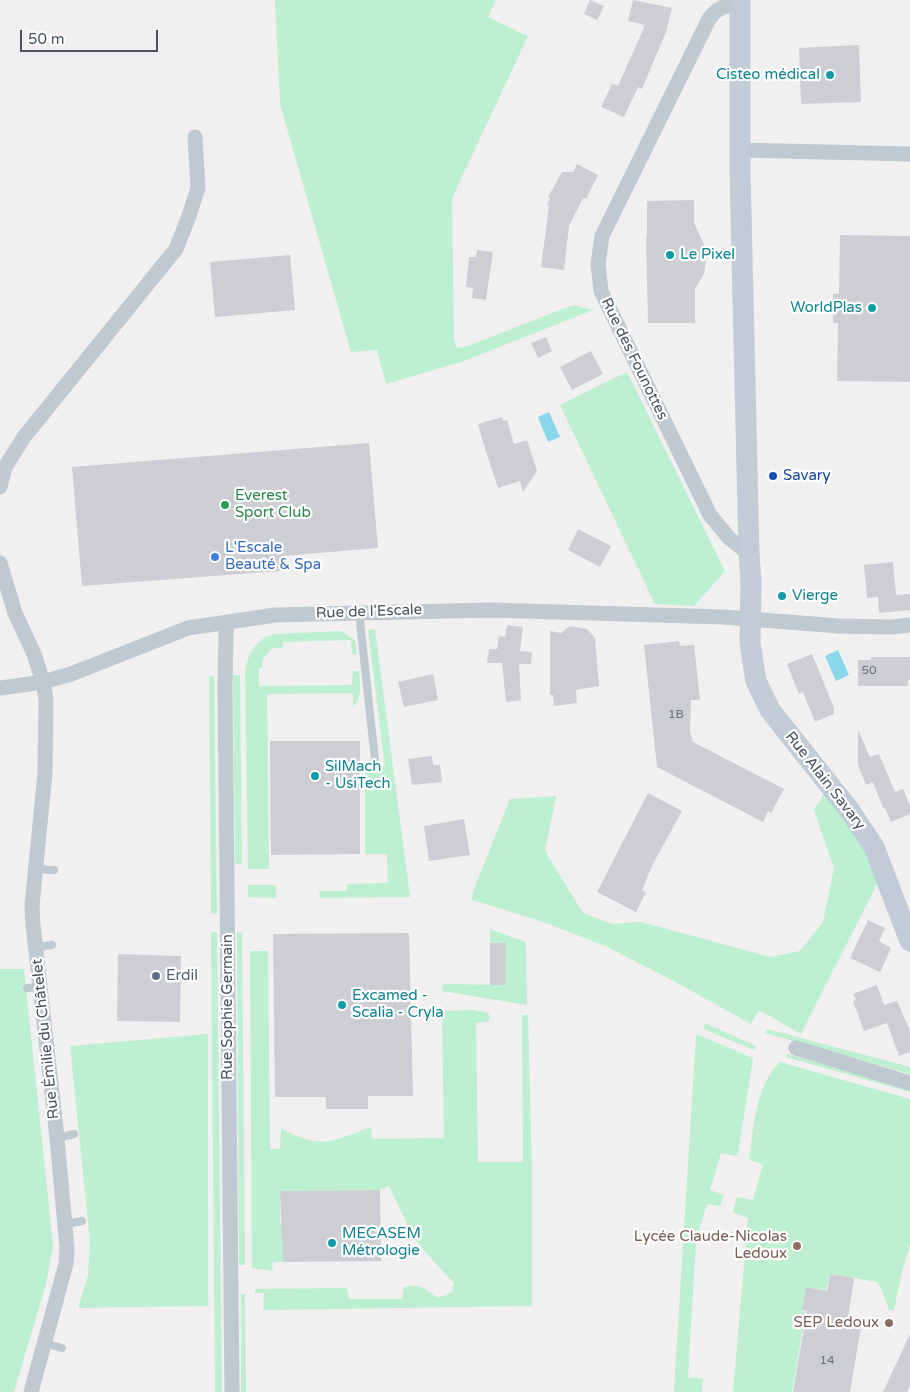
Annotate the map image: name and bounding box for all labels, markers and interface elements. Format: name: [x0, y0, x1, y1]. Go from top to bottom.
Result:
scale bar: [22, 20, 160, 52]
text: 50 m: [28, 30, 65, 48]
place label: Cisteo médical: [716, 66, 820, 84]
marker: Cisteo médical: [824, 69, 836, 81]
place label: Le Pixel: [680, 246, 735, 264]
marker: Le Pixel: [664, 249, 676, 261]
street label: Rue des Founottes: [597, 295, 671, 423]
place label: WorldPlas: [790, 299, 862, 317]
marker: WorldPlas: [866, 302, 878, 314]
place label: Savary: [783, 467, 831, 485]
marker: Savary: [767, 470, 779, 482]
place label: Everest Sport Club: [235, 487, 311, 522]
marker: Everest Sport Club: [219, 499, 231, 511]
place label: L'Escale Beauté & Spa: [225, 539, 321, 574]
marker: L'Escale Beauté & Spa: [209, 551, 221, 563]
place label: Vierge: [792, 587, 838, 605]
marker: Vierge: [776, 590, 788, 602]
street label: Rue de l'Escale: [315, 601, 423, 623]
house number: 50: [861, 664, 877, 678]
house number: 1B: [668, 708, 684, 722]
street label: Rue Alain Savary: [781, 728, 869, 834]
place label: SilMach - UsiTech: [325, 758, 391, 793]
marker: SilMach - UsiTech: [309, 770, 321, 782]
street label: Rue Sophie Germain: [219, 934, 237, 1080]
street label: Rue Émilie du Châtelet: [29, 958, 63, 1120]
place label: Erdil: [166, 967, 198, 985]
marker: Erdil: [150, 970, 162, 982]
place label: Excamed - Scalia - Cryla: [352, 987, 444, 1022]
marker: Excamed - Scalia - Cryla: [336, 999, 348, 1011]
place label: MECASEM Métrologie: [342, 1225, 421, 1260]
place label: Lycée Claude-Nicolas Ledoux: [634, 1228, 787, 1263]
marker: MECASEM Métrologie: [326, 1237, 338, 1249]
marker: Lycée Claude-Nicolas Ledoux: [791, 1240, 803, 1252]
place label: SEP Ledoux: [793, 1314, 879, 1332]
marker: SEP Ledoux: [883, 1317, 895, 1329]
house number: 14: [819, 1354, 835, 1368]

